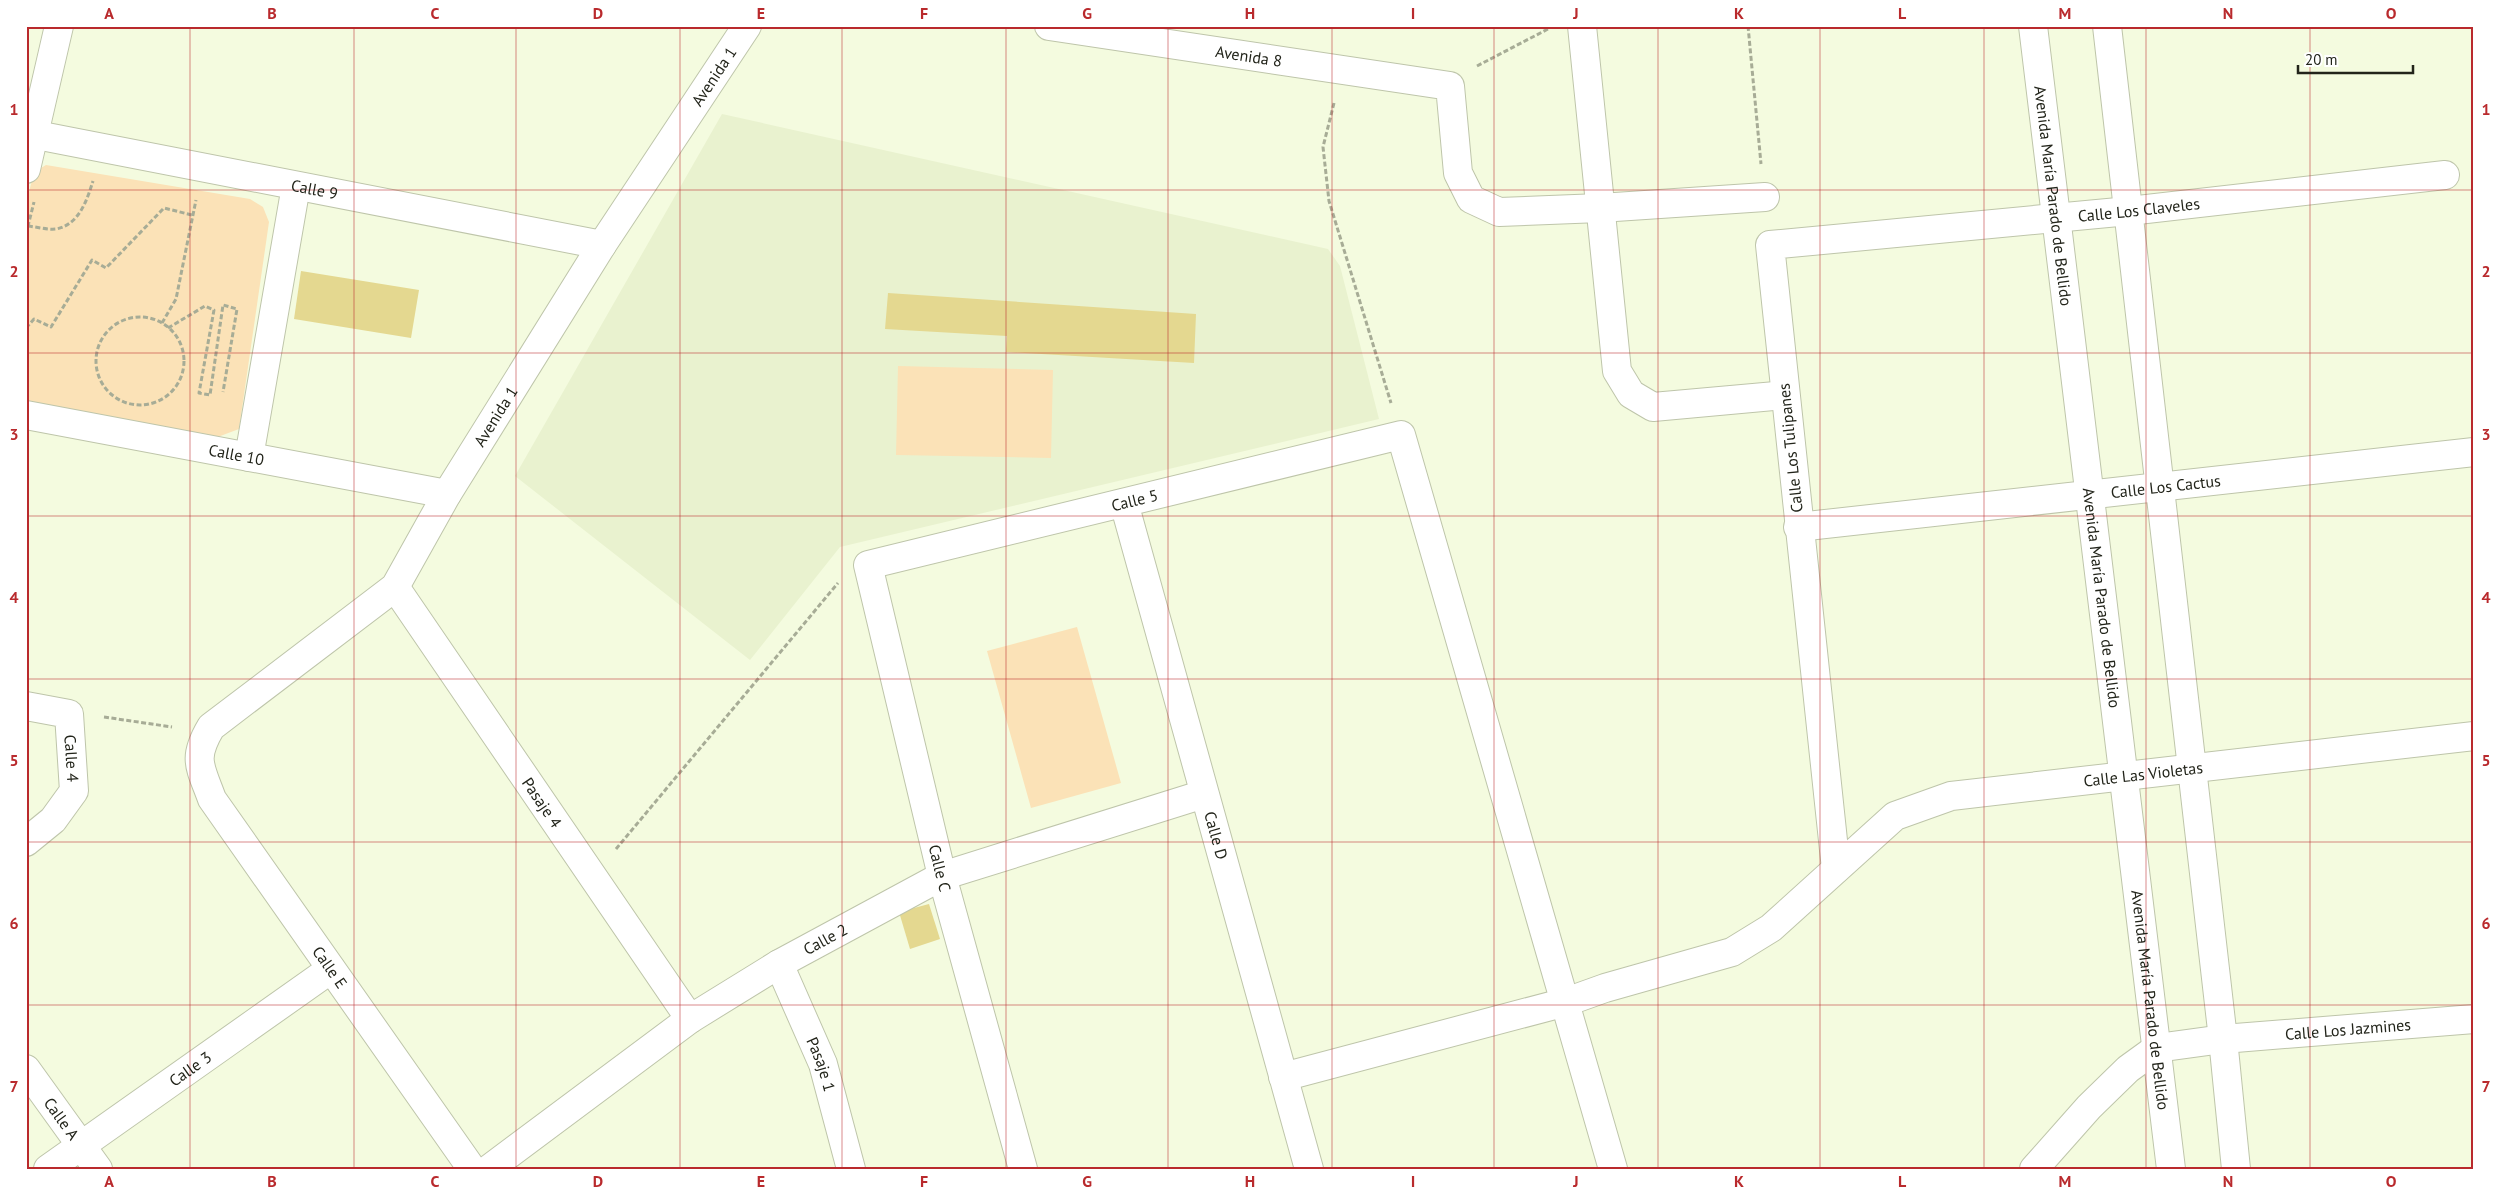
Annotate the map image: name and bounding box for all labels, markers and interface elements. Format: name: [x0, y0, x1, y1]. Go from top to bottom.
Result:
text: A: [104, 3, 114, 23]
text: B: [267, 3, 277, 23]
text: C: [431, 3, 440, 23]
text: D: [593, 3, 603, 23]
text: E: [757, 3, 765, 23]
text: F: [920, 3, 928, 23]
text: G: [1082, 3, 1092, 23]
text: H: [1245, 3, 1255, 23]
text: I: [1411, 3, 1415, 23]
text: J: [1572, 3, 1579, 23]
text: K: [1734, 3, 1744, 23]
text: L: [1898, 3, 1907, 23]
text: M: [2059, 3, 2071, 23]
text: N: [2223, 3, 2233, 23]
text: O: [2386, 3, 2397, 23]
street label: Avenida 8: [1214, 41, 1283, 71]
scale bar: [2298, 42, 2412, 74]
street label: Avenida 1: [687, 43, 741, 110]
text: 20 m: [2305, 50, 2338, 69]
street label: Avenida María Parado de Bellido: [2030, 85, 2077, 307]
text: 1: [9, 99, 19, 119]
text: 1: [2481, 99, 2491, 119]
street label: Calle 9: [289, 175, 340, 203]
street label: Calle Los Claveles: [2077, 193, 2201, 226]
text: 2: [9, 261, 19, 281]
text: 2: [2481, 261, 2491, 281]
street label: Avenida 1: [469, 382, 522, 450]
street label: Calle Los Tulipanes: [1773, 382, 1807, 514]
text: 3: [9, 424, 19, 444]
text: 3: [2481, 424, 2491, 444]
street label: Calle 10: [207, 439, 266, 470]
street label: Calle Los Cactus: [2110, 470, 2222, 502]
street label: Calle 5: [1109, 485, 1160, 515]
street label: Avenida María Parado de Bellido: [2079, 487, 2125, 709]
text: 4: [9, 587, 19, 607]
text: 4: [2481, 587, 2491, 607]
street label: Calle 4: [60, 734, 83, 783]
text: 5: [9, 750, 19, 770]
text: 5: [2481, 750, 2491, 770]
street label: Calle Las Violetas: [2082, 757, 2204, 791]
street label: Pasaje 4: [518, 774, 567, 832]
street label: Calle D: [1200, 809, 1233, 862]
street label: Calle C: [925, 842, 955, 894]
street label: Avenida María Parado de Bellido: [2127, 889, 2174, 1111]
text: 6: [9, 913, 19, 933]
text: 6: [2481, 913, 2491, 933]
street label: Calle 2: [800, 919, 851, 959]
street label: Calle E: [308, 942, 352, 992]
street label: Calle Los Jazmines: [2284, 1014, 2412, 1044]
street label: Pasaje 1: [802, 1034, 840, 1094]
street label: Calle 3: [165, 1047, 215, 1090]
text: 7: [9, 1076, 19, 1096]
text: 7: [2481, 1076, 2491, 1096]
street label: Calle A: [40, 1093, 84, 1144]
text: A: [104, 1171, 114, 1191]
text: B: [267, 1171, 277, 1191]
text: C: [431, 1171, 440, 1191]
text: D: [593, 1171, 603, 1191]
text: E: [757, 1171, 765, 1191]
text: F: [920, 1171, 928, 1191]
text: G: [1082, 1171, 1092, 1191]
text: H: [1245, 1171, 1255, 1191]
text: I: [1411, 1171, 1415, 1191]
text: J: [1572, 1171, 1579, 1191]
text: K: [1734, 1171, 1744, 1191]
text: L: [1898, 1171, 1907, 1191]
text: M: [2059, 1171, 2071, 1191]
text: N: [2223, 1171, 2233, 1191]
text: O: [2386, 1171, 2397, 1191]

